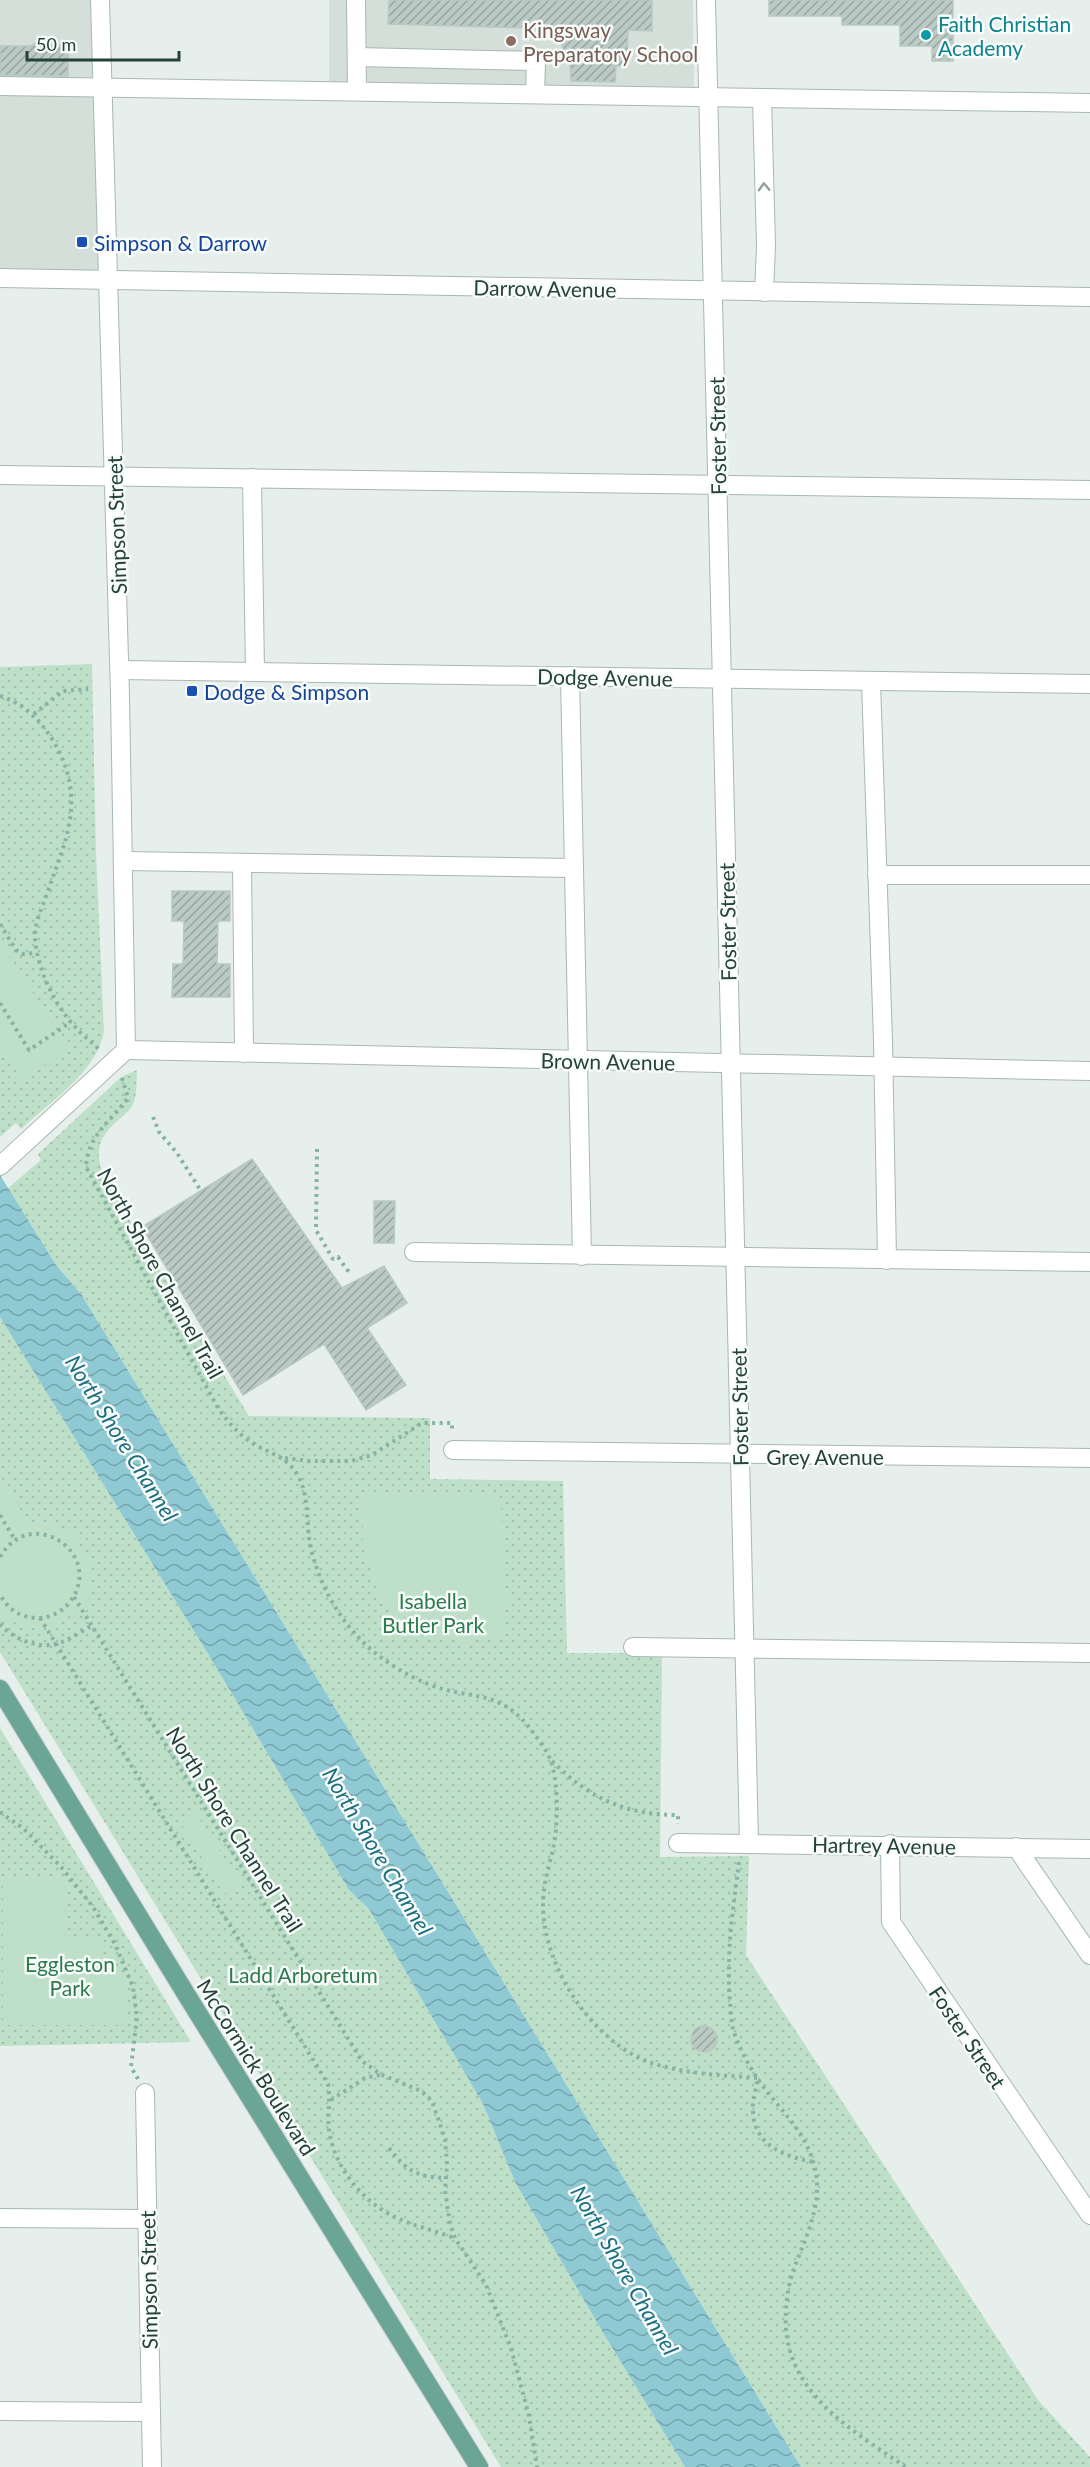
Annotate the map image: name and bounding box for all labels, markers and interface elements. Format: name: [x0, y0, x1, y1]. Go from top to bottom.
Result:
place label: Faith Christian Academy: [938, 11, 1071, 60]
place label: Kingsway Preparatory School: [523, 17, 698, 66]
scale bar: [27, 24, 178, 62]
marker: Faith Christian Academy: [919, 28, 933, 42]
text: 50 m: [36, 33, 76, 55]
marker: Kingsway Preparatory School: [504, 34, 518, 48]
one-way arrow: [758, 183, 771, 192]
place label: Simpson & Darrow: [94, 230, 268, 255]
marker: Simpson & Darrow: [75, 235, 89, 249]
street label: Darrow Avenue: [473, 274, 617, 302]
street label: Foster Street: [703, 376, 731, 495]
street label: Simpson Street: [101, 455, 131, 595]
street label: Dodge Avenue: [537, 663, 673, 691]
place label: Dodge & Simpson: [204, 679, 369, 704]
marker: Dodge & Simpson: [185, 684, 199, 698]
street label: Foster Street: [713, 862, 741, 981]
street label: Brown Avenue: [540, 1047, 676, 1075]
street label: North Shore Channel Trail: [93, 1163, 229, 1383]
street label: Foster Street: [725, 1347, 753, 1466]
water label: North Shore Channel: [60, 1350, 184, 1526]
street label: Grey Avenue: [766, 1444, 884, 1469]
park label: Isabella Butler Park: [382, 1588, 484, 1637]
street label: North Shore Channel Trail: [162, 1722, 308, 1936]
water label: North Shore Channel: [317, 1762, 439, 1940]
street label: Hartrey Avenue: [812, 1831, 956, 1859]
park label: Eggleston Park: [25, 1951, 115, 2000]
park label: Ladd Arboretum: [228, 1962, 378, 1987]
street label: McCormick Boulevard: [192, 1974, 322, 2160]
street label: Foster Street: [925, 1981, 1012, 2093]
water label: North Shore Channel: [566, 2180, 684, 2360]
street label: Simpson Street: [134, 2210, 162, 2350]

